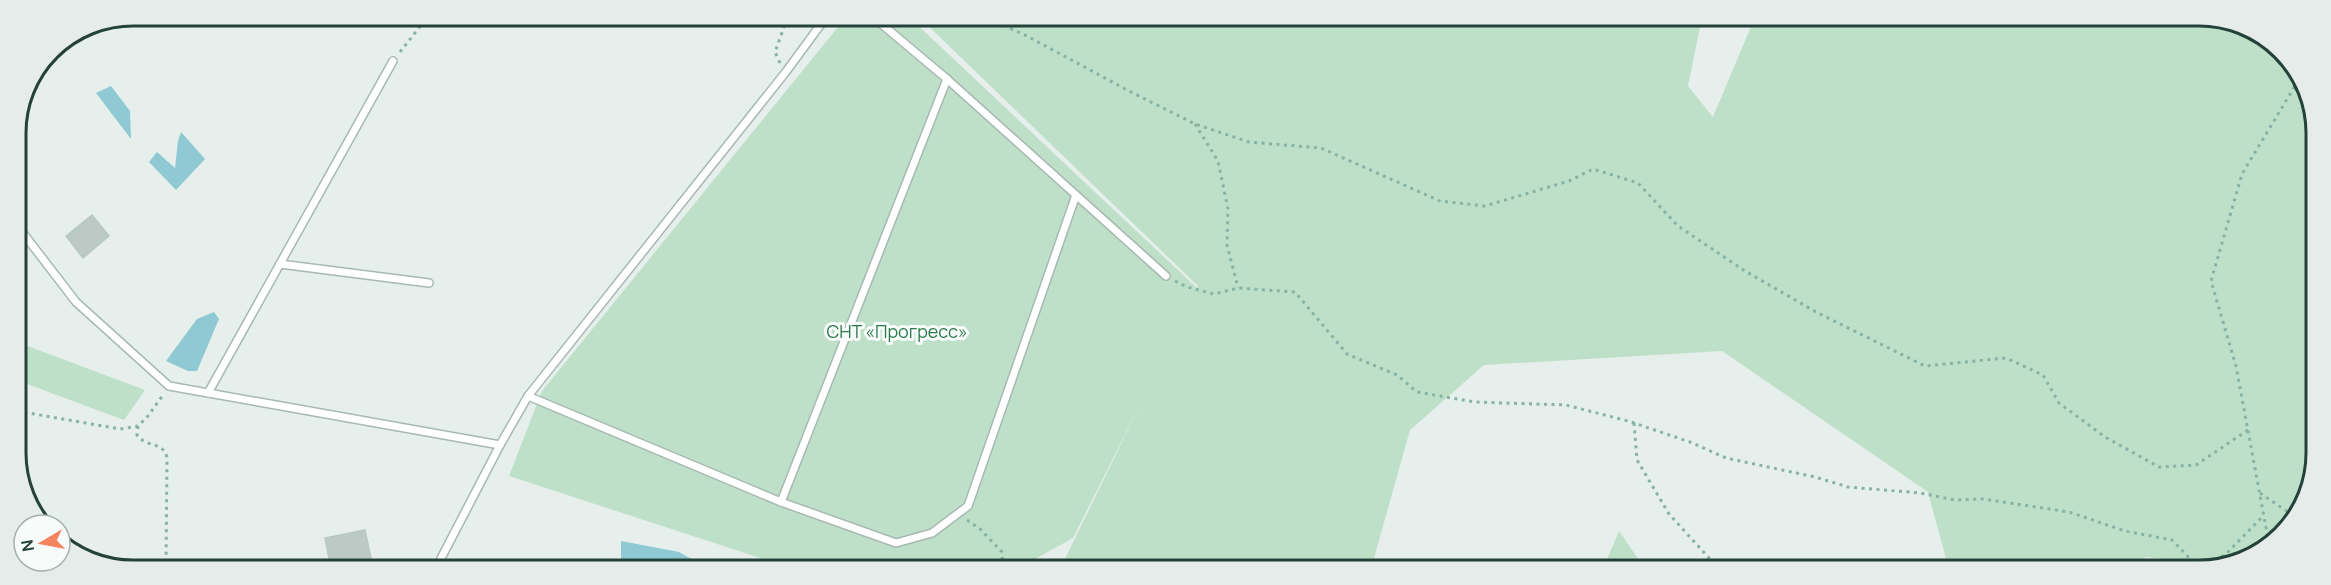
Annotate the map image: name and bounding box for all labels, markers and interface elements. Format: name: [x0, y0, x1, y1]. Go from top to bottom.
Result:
park label: СНТ «Прогресс»: [826, 319, 968, 343]
north arrow: [12, 513, 72, 573]
text: N: [15, 538, 39, 553]

